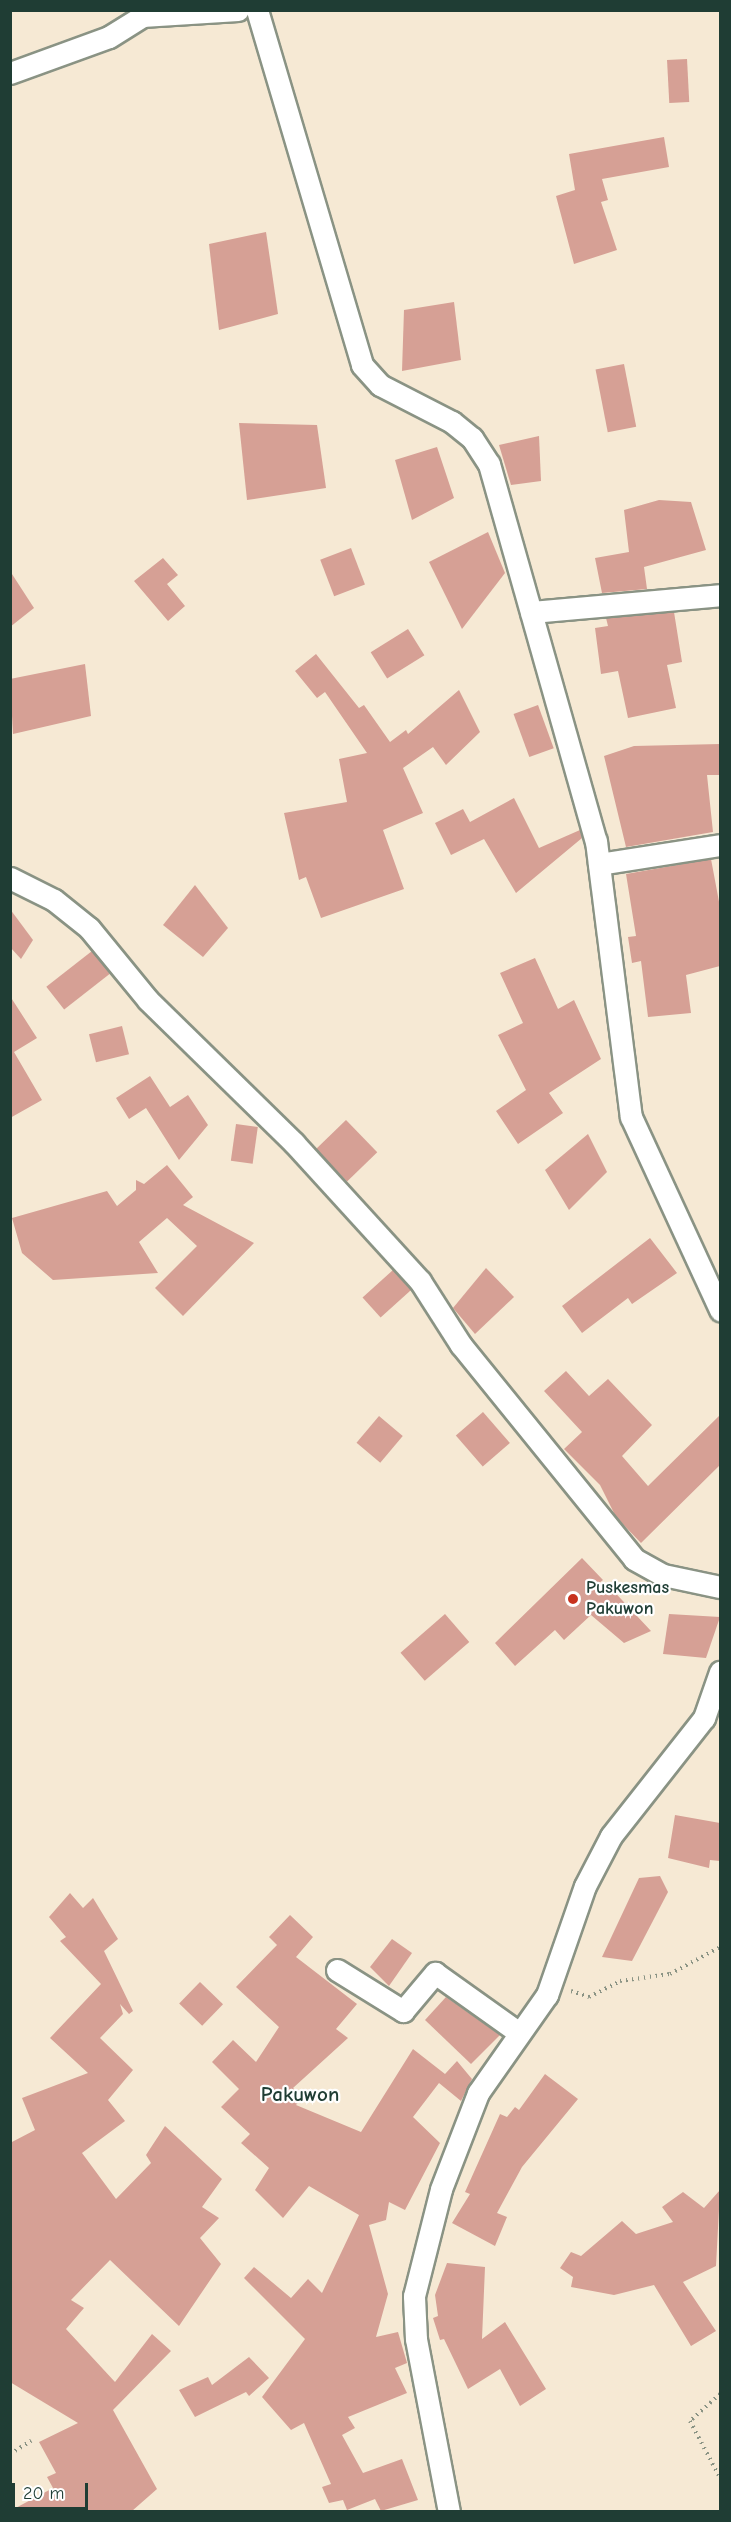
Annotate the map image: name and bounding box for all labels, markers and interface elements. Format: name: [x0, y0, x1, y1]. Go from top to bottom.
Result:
place label: Puskesmas Pakuwon: [586, 1578, 669, 1620]
marker: Puskesmas Pakuwon: [564, 1590, 582, 1608]
district label: Pakuwon: [261, 2081, 339, 2107]
scale bar: [15, 2471, 92, 2509]
text: 20 m: [23, 2483, 64, 2504]

